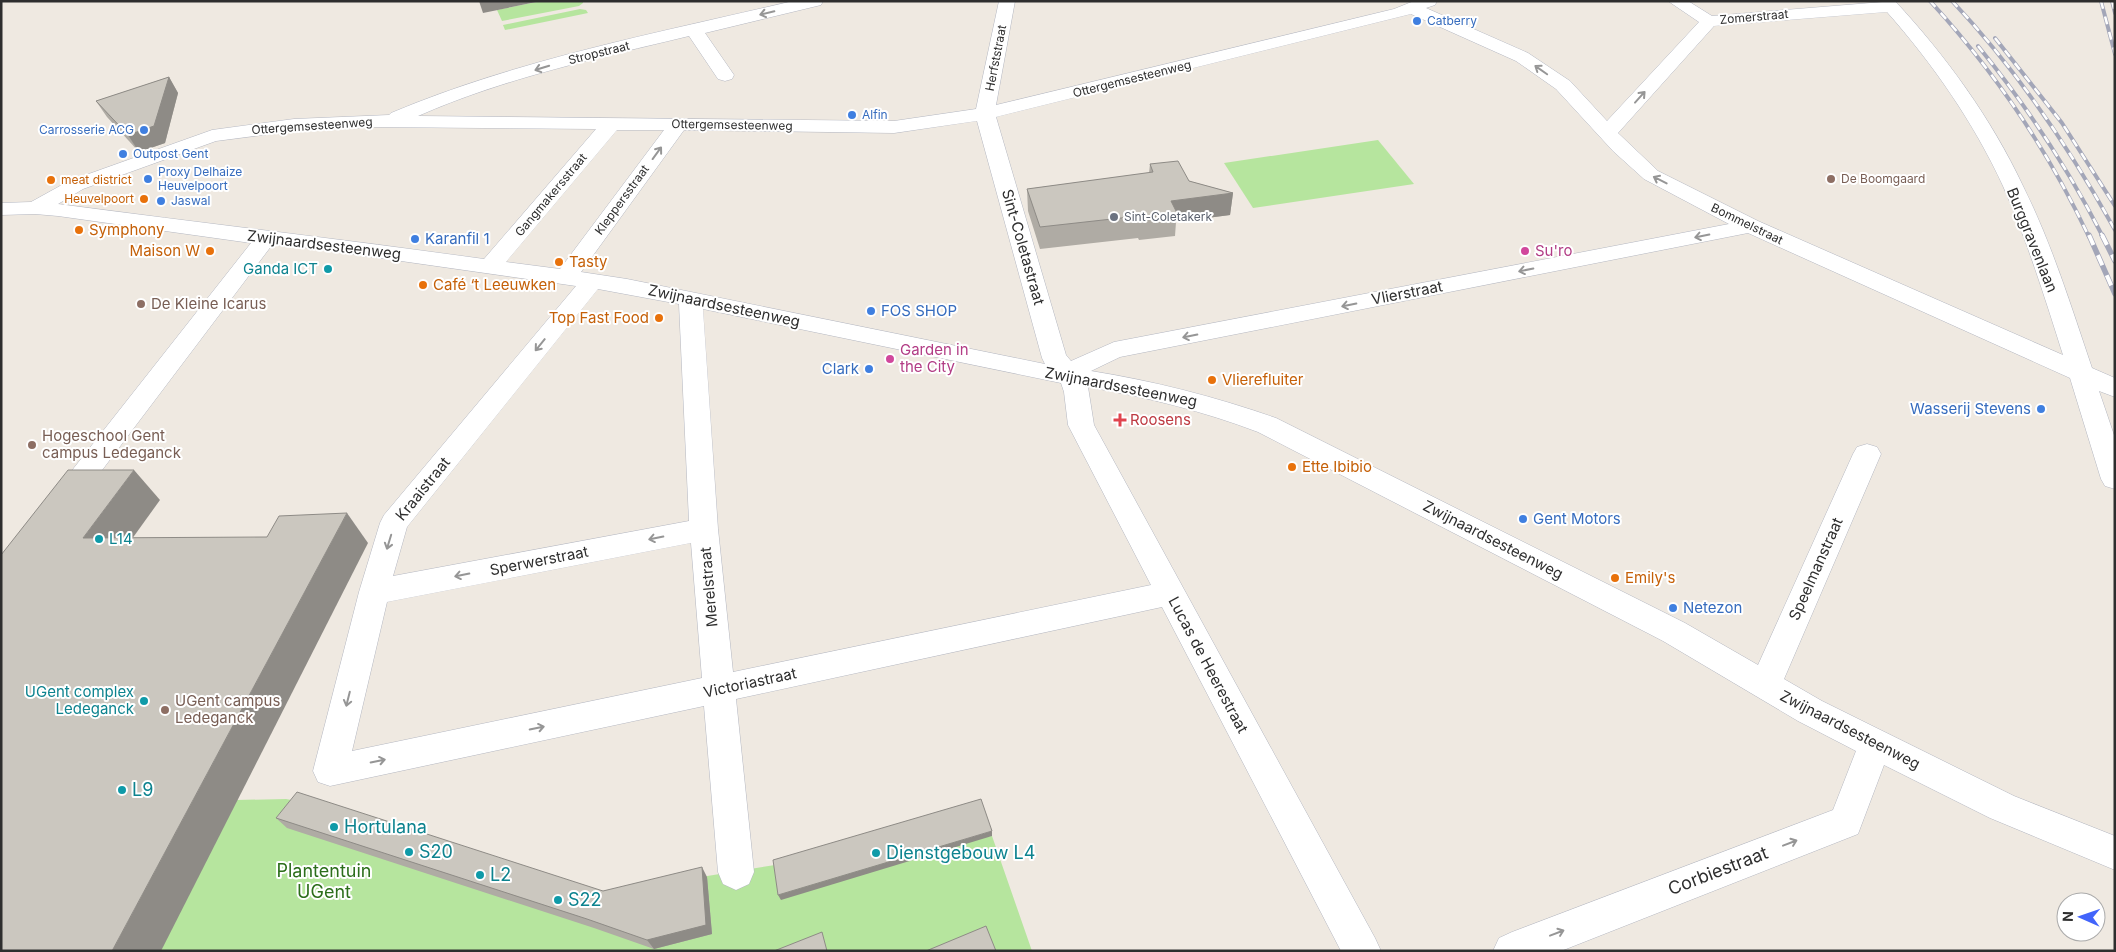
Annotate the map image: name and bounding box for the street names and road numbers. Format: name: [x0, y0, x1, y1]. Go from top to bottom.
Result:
street label: Zomerstraat: [1719, 6, 1789, 27]
street label: Herfststraat: [982, 23, 1009, 92]
street label: Stropstraat: [567, 38, 631, 67]
street label: Ottergemsesteenweg: [1071, 57, 1193, 100]
street label: Ottergemsesteenweg: [251, 114, 373, 137]
street label: Ottergemsesteenweg: [671, 116, 793, 133]
street label: Gangmakersstraat: [512, 150, 590, 239]
street label: Kleppersstraat: [591, 162, 652, 238]
street label: Burggravenlaan: [2003, 185, 2062, 295]
street label: Sint-Coletastraat: [998, 187, 1049, 307]
street label: Bommelstraat: [1709, 200, 1786, 247]
street label: Zwijnaardsesteenweg: [246, 226, 402, 263]
street label: Vlierstraat: [1370, 276, 1444, 309]
street label: Zwijnaardsesteenweg: [646, 280, 802, 331]
street label: Zwijnaardsesteenweg: [1043, 362, 1199, 411]
street label: Kraaistraat: [391, 453, 454, 524]
street label: Zwijnaardsesteenweg: [1420, 496, 1567, 583]
street label: Speelmanstraat: [1784, 514, 1847, 623]
street label: Sperwerstraat: [488, 542, 590, 579]
street label: Merelstraat: [696, 546, 721, 628]
street label: Lucas de Heerestraat: [1164, 593, 1253, 736]
street label: Victoriastraat: [702, 663, 798, 702]
street label: Zwijnaardsesteenweg: [1777, 686, 1924, 773]
street label: Corbiestraat: [1665, 842, 1771, 899]

